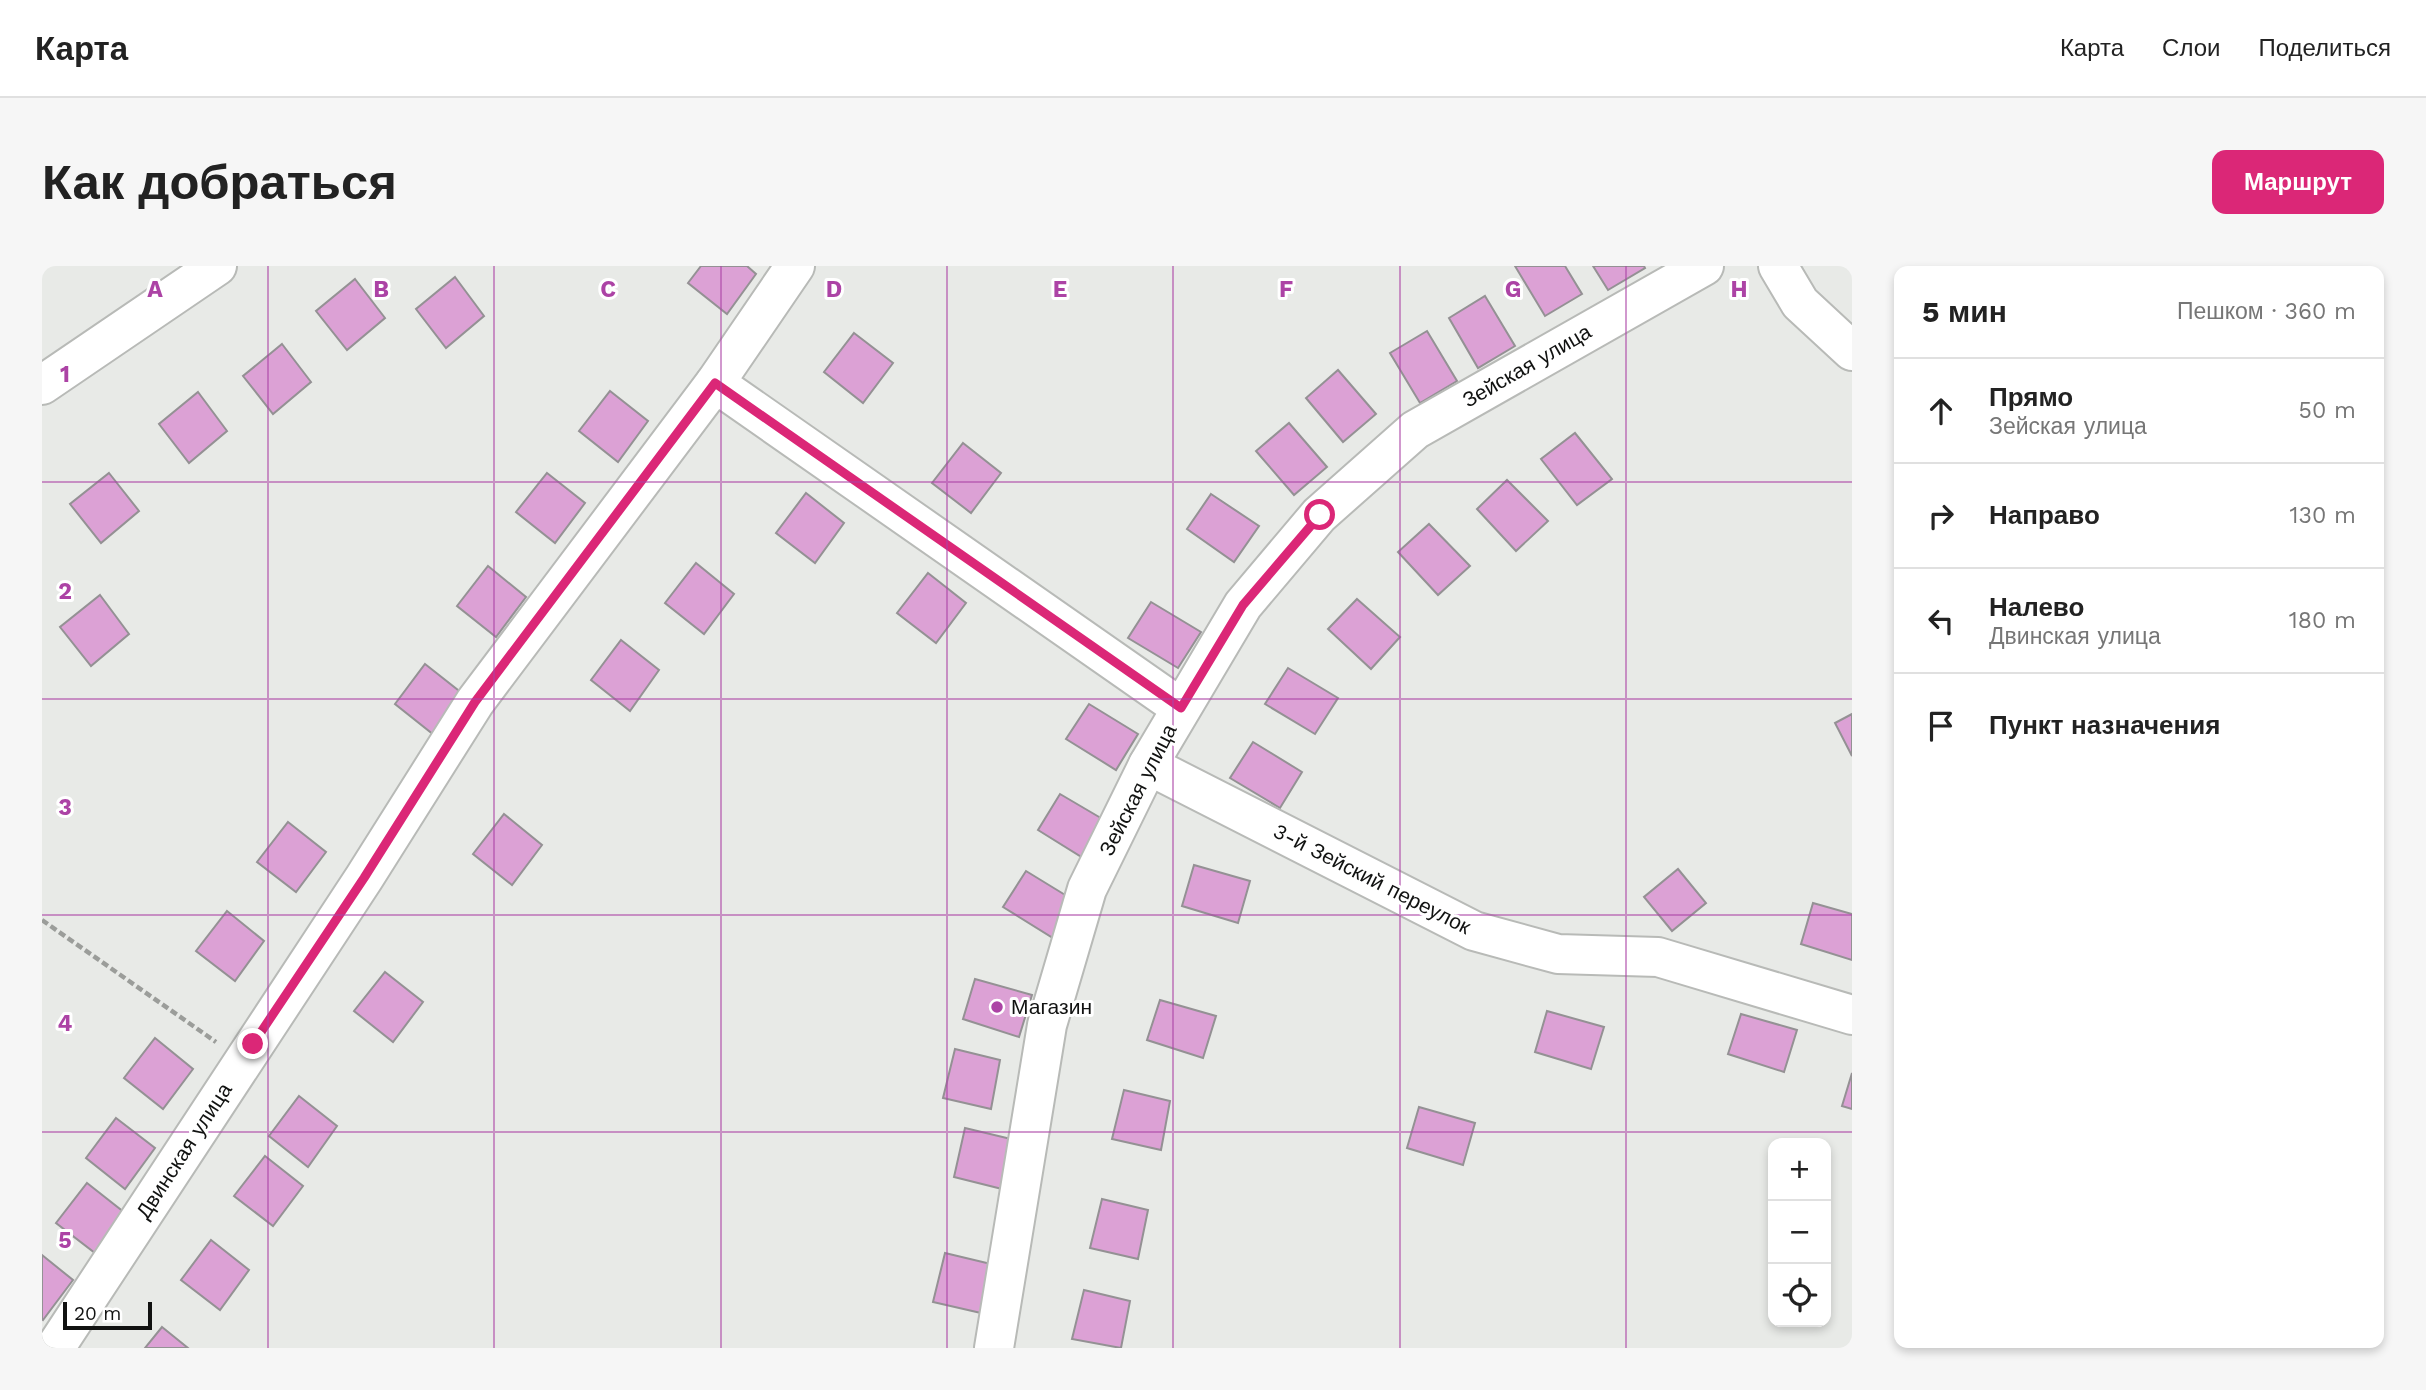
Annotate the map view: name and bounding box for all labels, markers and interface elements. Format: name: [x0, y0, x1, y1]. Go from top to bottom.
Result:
text: Карта: [35, 29, 128, 68]
text: Карта: [2060, 34, 2124, 62]
text: Слои: [2162, 34, 2220, 62]
text: Поделиться: [2258, 34, 2391, 62]
button: Маршрут: [2212, 150, 2384, 214]
text: Как добраться: [42, 153, 397, 211]
text: A: [147, 276, 163, 303]
text: B: [373, 276, 389, 303]
text: C: [600, 276, 616, 303]
text: D: [826, 276, 842, 303]
text: E: [1053, 276, 1067, 303]
text: F: [1279, 276, 1293, 303]
text: G: [1505, 276, 1521, 303]
text: H: [1730, 276, 1748, 303]
text: 5 мин: [1922, 294, 2007, 329]
text: Пешком · 360 m: [2177, 298, 2356, 325]
street label: Зейская улица: [1458, 319, 1596, 412]
text: 1: [60, 361, 70, 388]
text: Прямо: [1989, 382, 2073, 412]
icon: ahead: [1922, 392, 1960, 430]
text: 50 m: [2299, 397, 2356, 424]
text: Зейская улица: [1989, 413, 2147, 440]
icon: right: [1922, 497, 1960, 535]
route start: [1304, 499, 1335, 530]
text: Направо: [1989, 500, 2100, 530]
text: 130 m: [2290, 502, 2356, 529]
text: 2: [58, 578, 72, 605]
text: Налево: [1989, 592, 2084, 622]
icon: left: [1922, 602, 1960, 640]
text: 180 m: [2289, 607, 2356, 634]
text: Двинская улица: [1989, 623, 2161, 650]
icon: arrive: [1922, 707, 1960, 745]
text: Пункт назначения: [1989, 710, 2220, 740]
street label: Зейская улица: [1094, 720, 1182, 860]
text: 3: [58, 794, 72, 821]
street label: 3-й Зейский переулок: [1270, 818, 1476, 940]
place label: Магазин: [1011, 994, 1092, 1019]
marker: Магазин: [989, 999, 1005, 1015]
text: 4: [58, 1010, 73, 1037]
route end: [237, 1028, 268, 1059]
street label: Двинская улица: [130, 1078, 237, 1223]
map controls: [1768, 1138, 1831, 1327]
button: +: [1768, 1138, 1831, 1201]
button: −: [1768, 1201, 1831, 1264]
text: 5: [58, 1227, 72, 1254]
button: locate: [1768, 1264, 1831, 1327]
scale bar: [63, 1299, 152, 1331]
text: 20 m: [74, 1302, 121, 1325]

